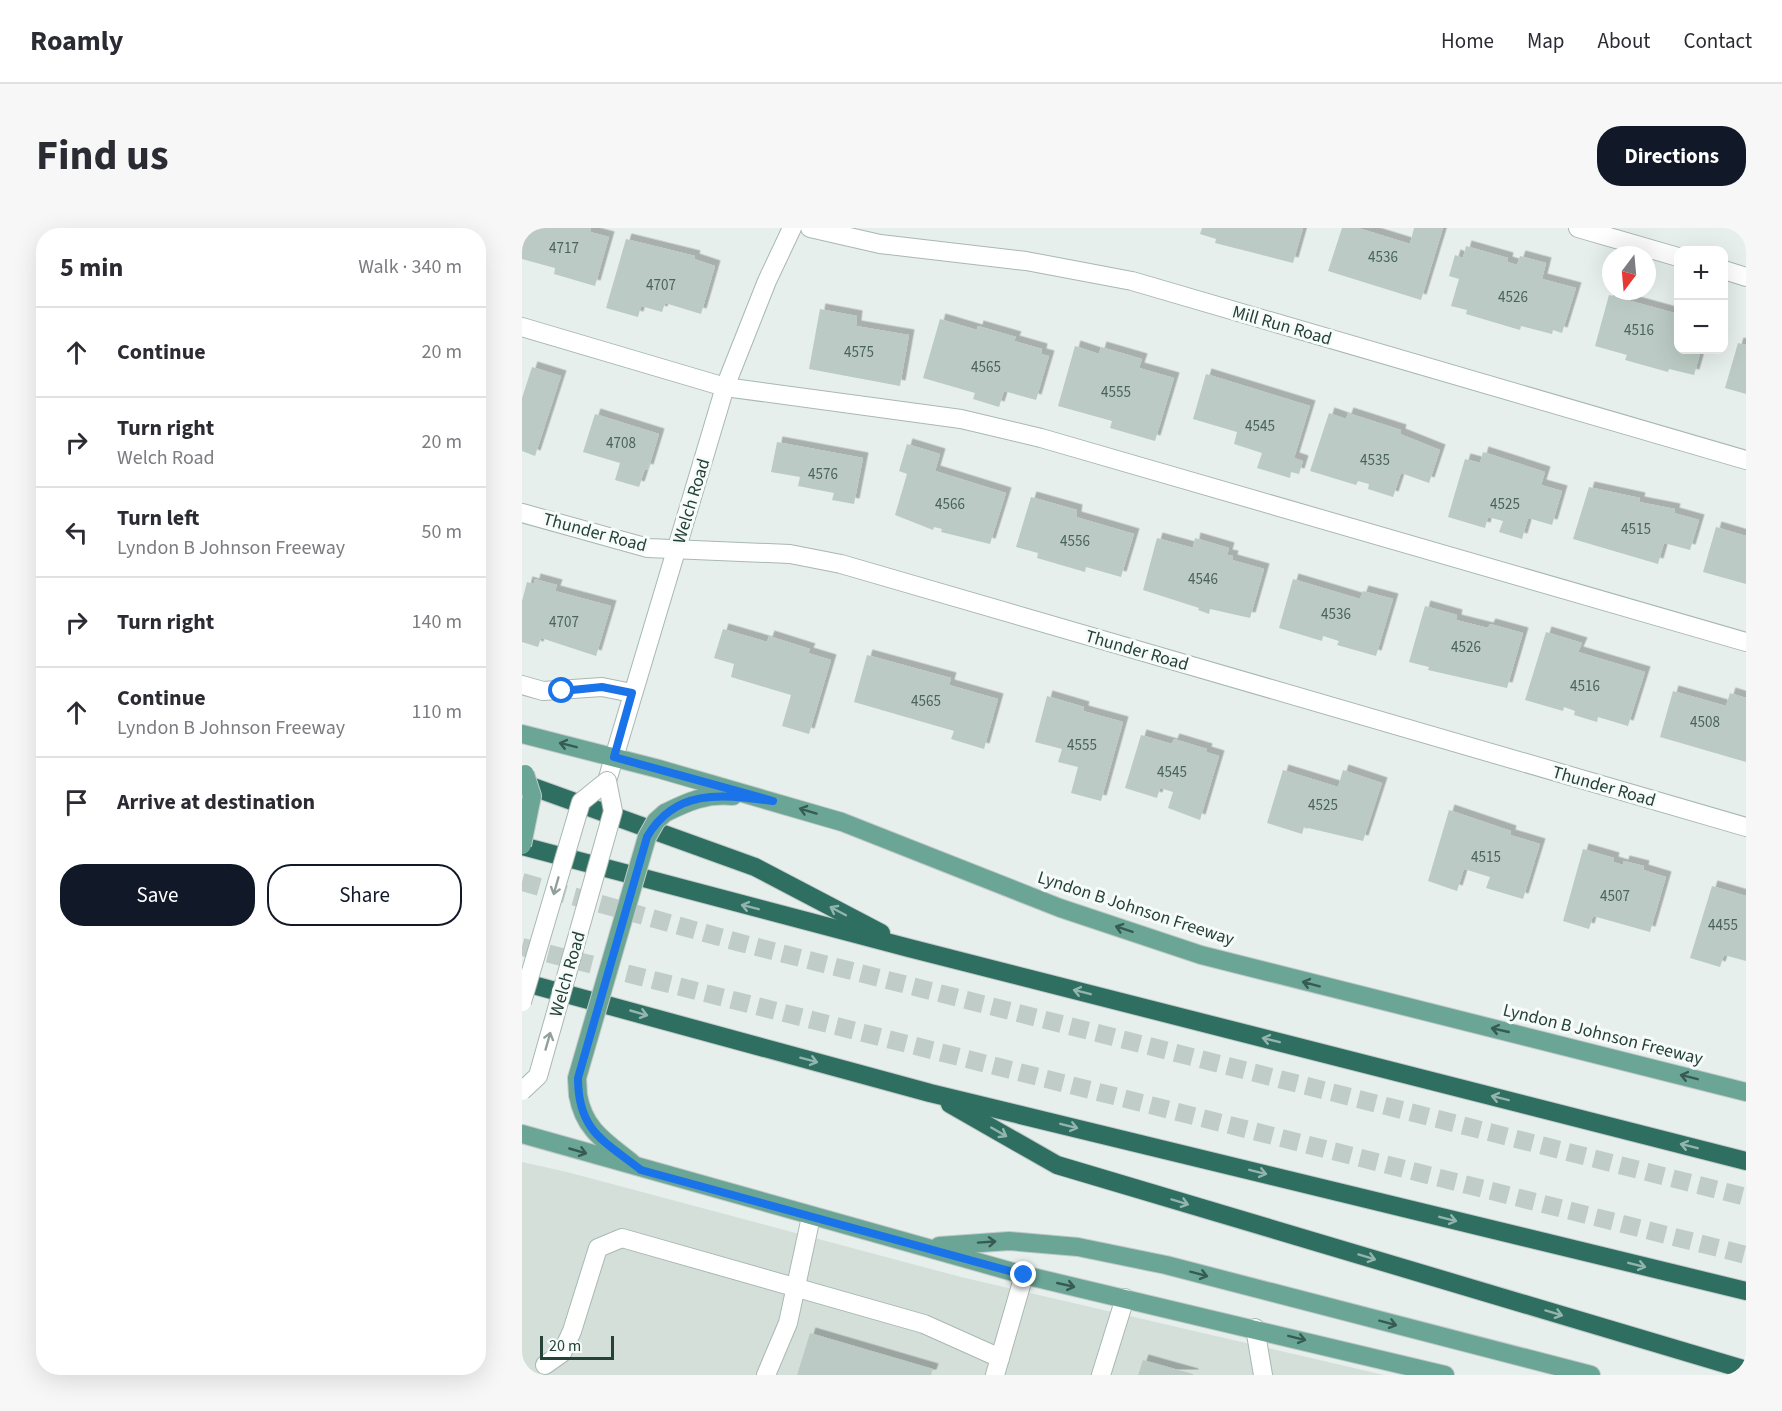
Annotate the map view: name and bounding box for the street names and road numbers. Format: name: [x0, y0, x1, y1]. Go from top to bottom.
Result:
street label: Mill Run Road: [1229, 299, 1335, 352]
street label: Welch Road: [667, 455, 716, 547]
street label: Thunder Road: [540, 507, 650, 558]
street label: Thunder Road: [1082, 624, 1191, 677]
street label: Thunder Road: [1549, 760, 1658, 813]
street label: Lyndon B Johnson Freeway: [1034, 865, 1238, 952]
street label: Welch Road: [543, 928, 592, 1020]
street label: Lyndon B Johnson Freeway: [1500, 998, 1706, 1072]

